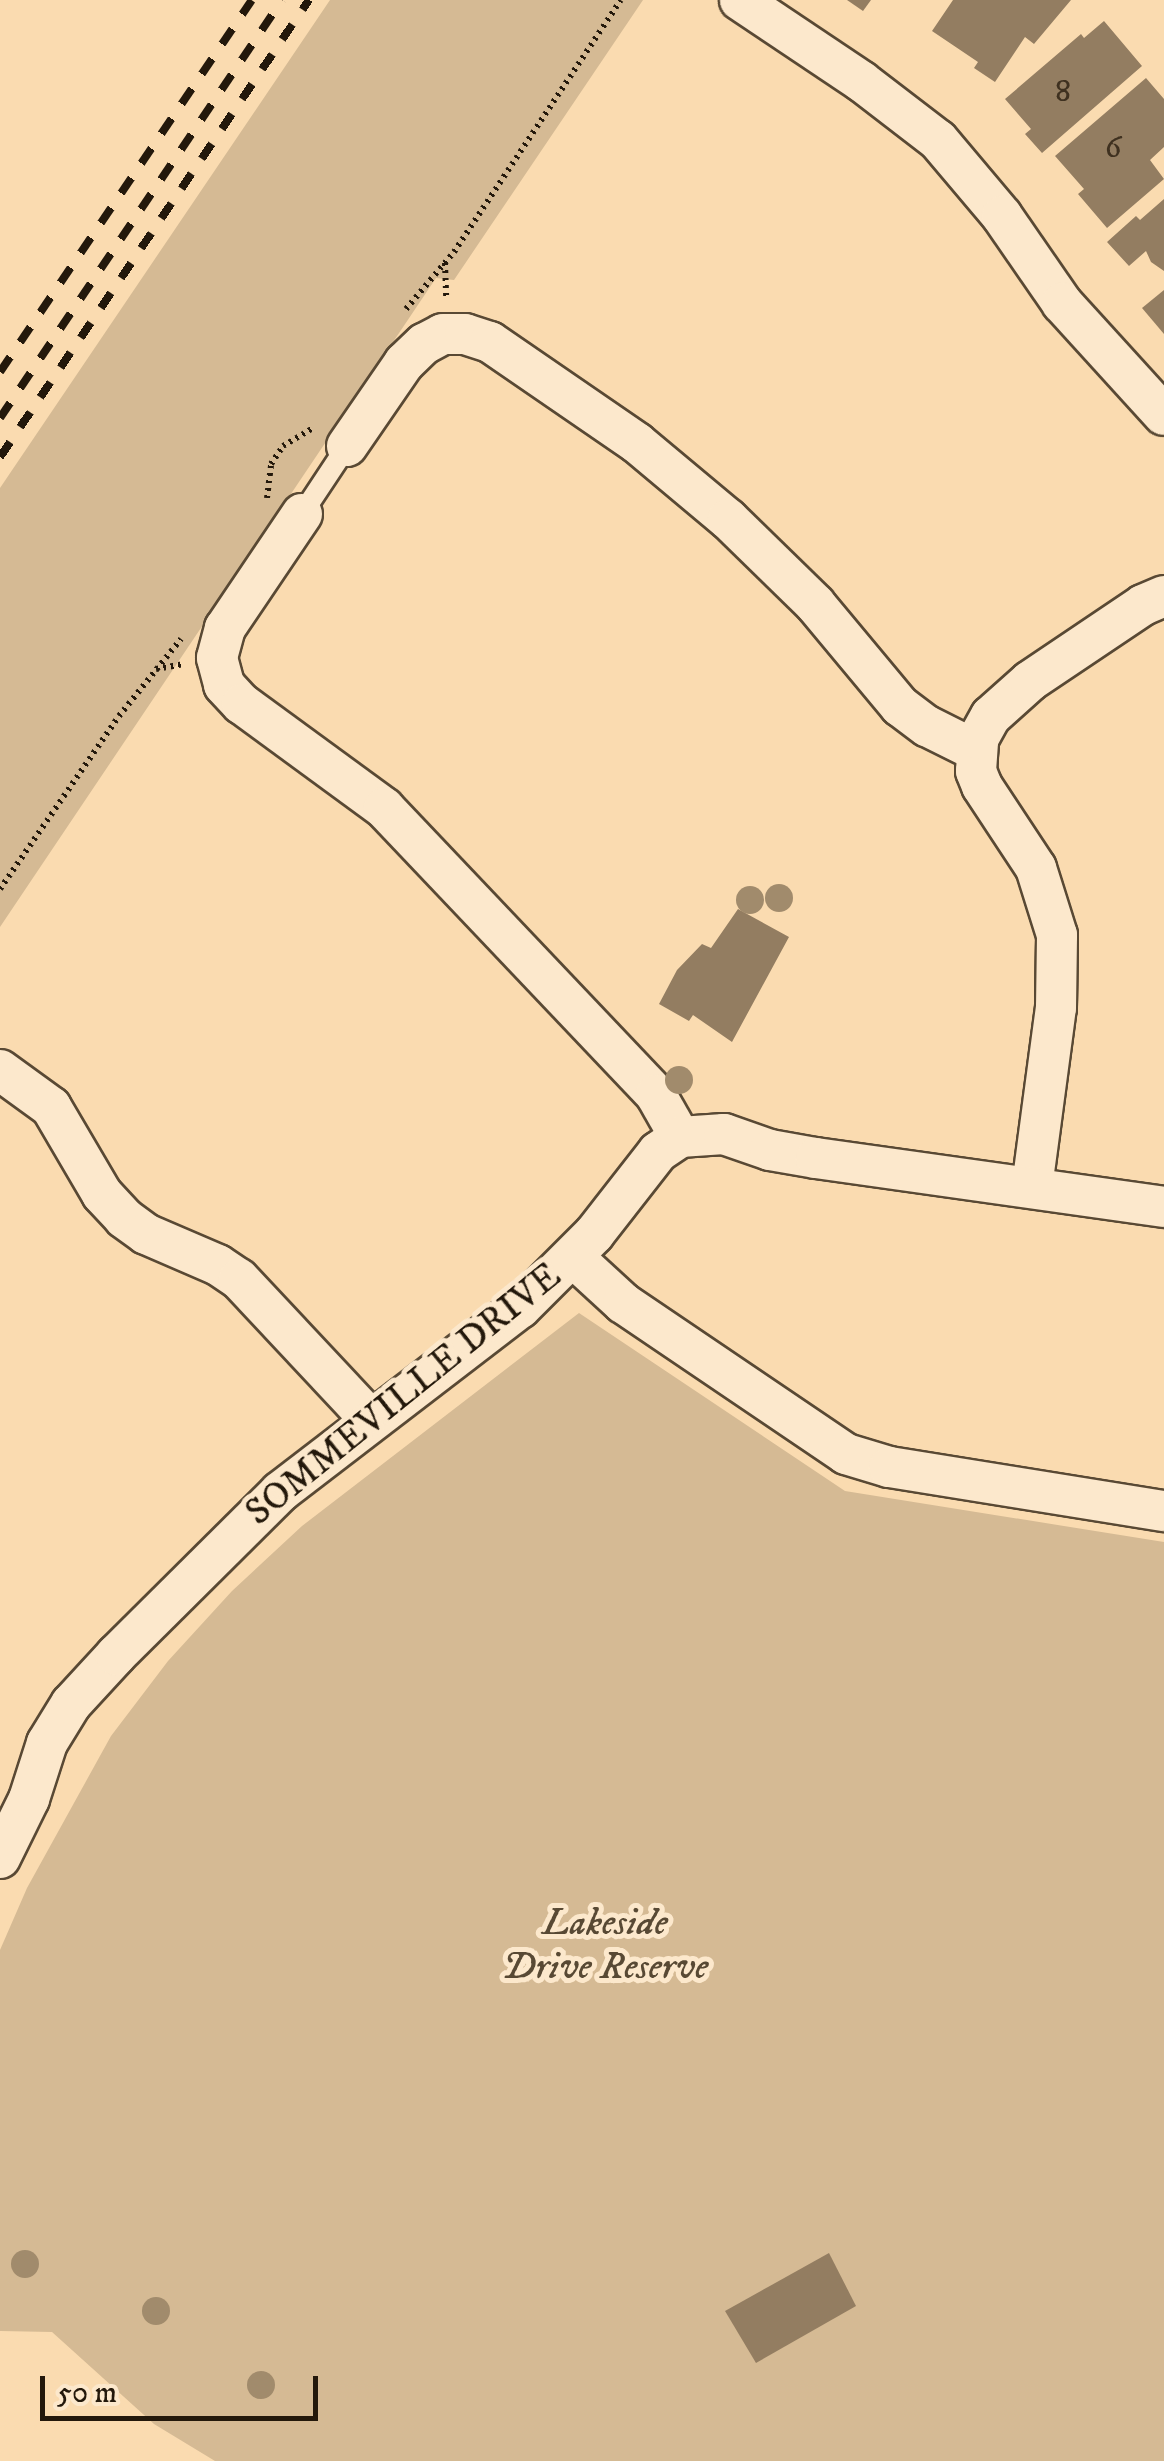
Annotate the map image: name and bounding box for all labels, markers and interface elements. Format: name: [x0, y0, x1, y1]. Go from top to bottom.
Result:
house number: 8: [1055, 73, 1071, 111]
house number: 6: [1105, 129, 1121, 167]
street label: SOMMEVILLE DRIVE: [237, 1254, 571, 1536]
park label: Lakeside Drive Reserve: [502, 1901, 708, 1990]
scale bar: [45, 2356, 322, 2418]
text: 50 m: [57, 2375, 117, 2412]

